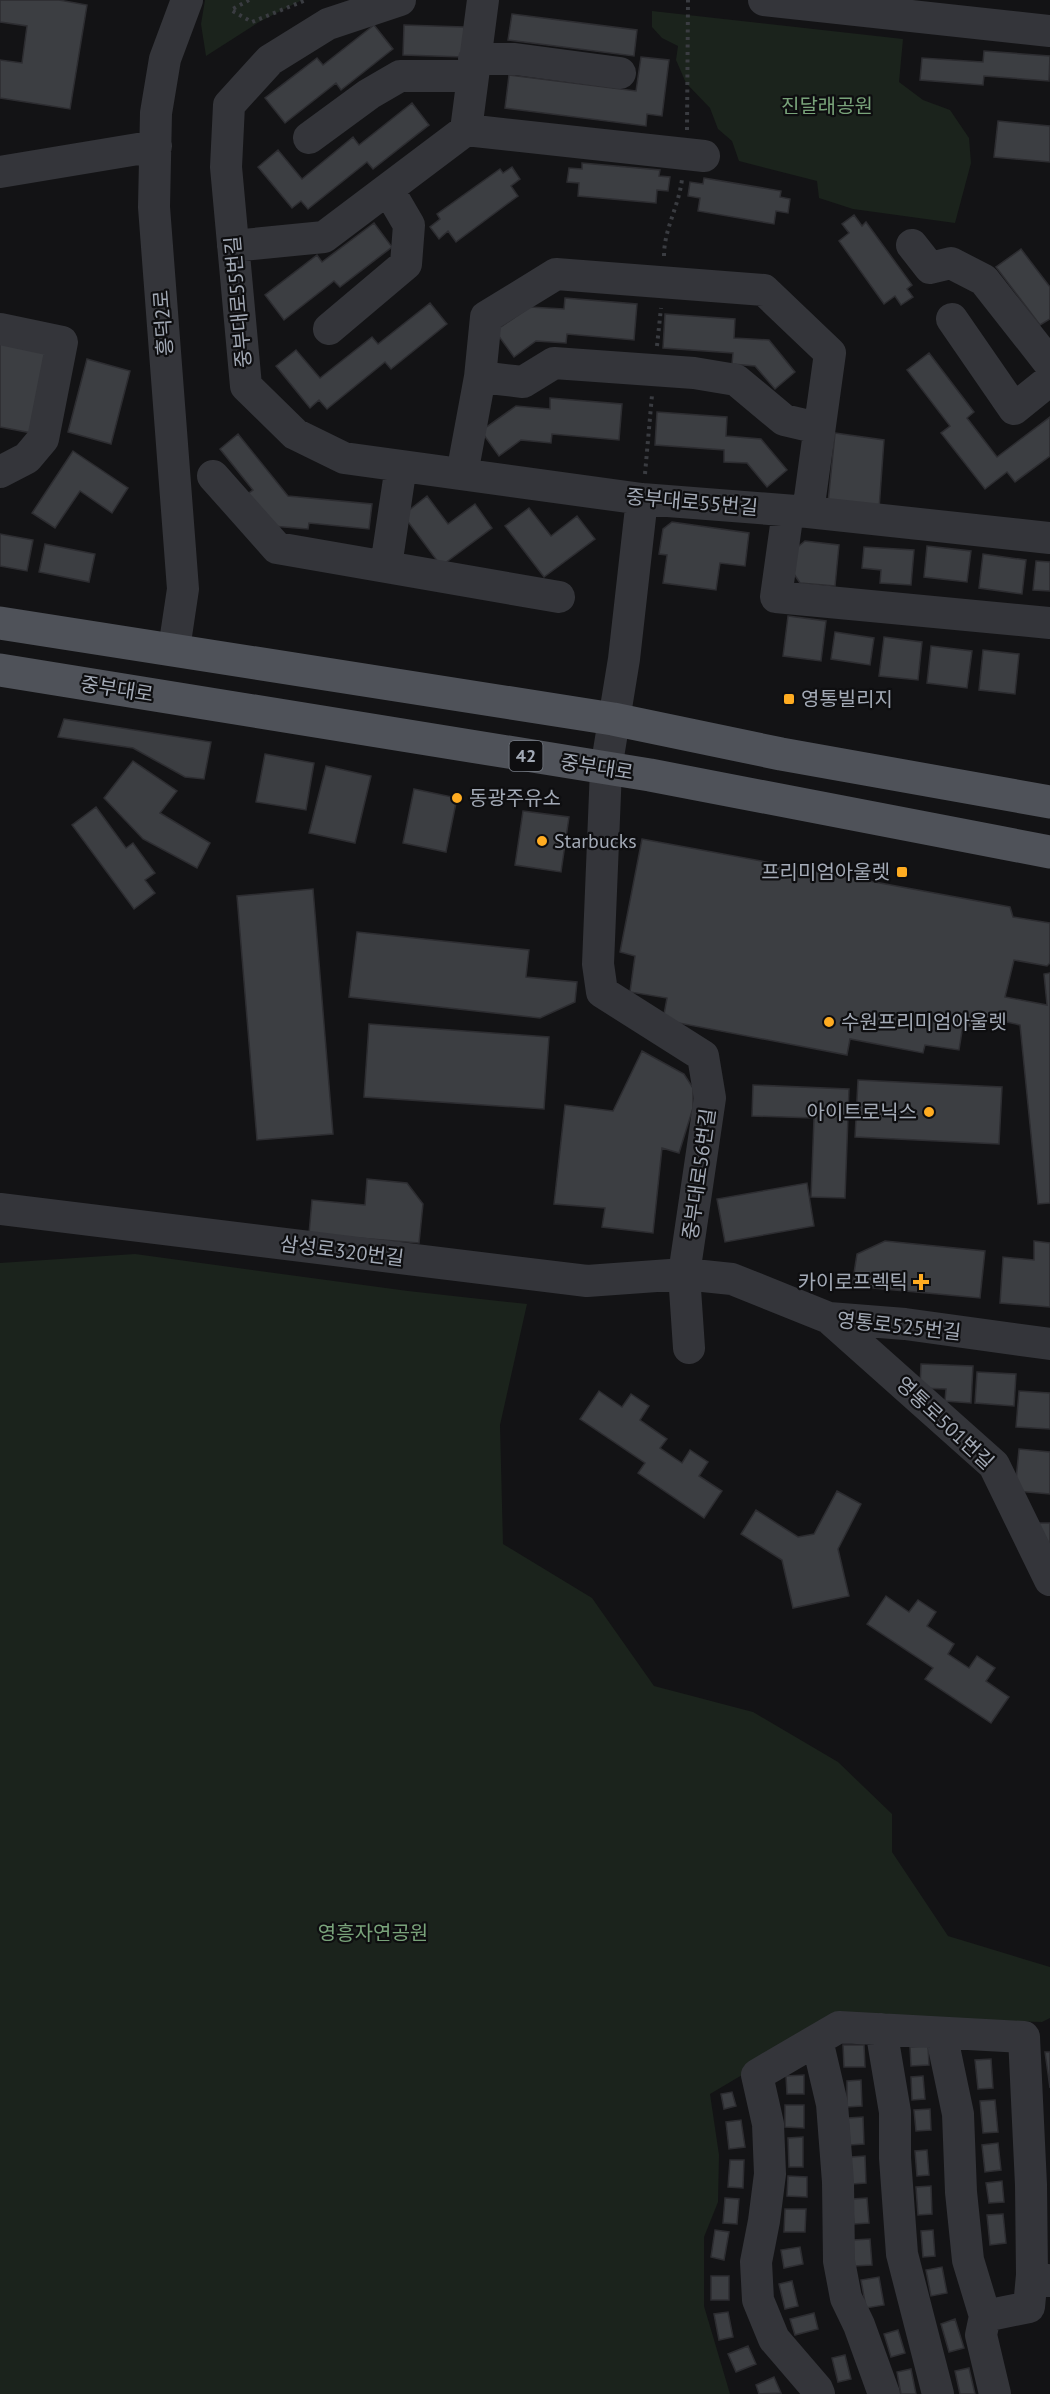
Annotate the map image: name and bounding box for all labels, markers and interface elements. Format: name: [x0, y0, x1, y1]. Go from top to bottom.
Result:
park label: 진달래공원: [781, 93, 873, 119]
street label: 중부대로55번길: [219, 235, 257, 369]
street label: 흥덕2로: [148, 289, 178, 357]
street label: 중부대로55번길: [625, 483, 759, 521]
street label: 중부대로: [79, 670, 155, 708]
place label: 영통빌리지: [801, 686, 893, 712]
marker: 영통빌리지: [782, 692, 796, 706]
road number: 42: [510, 741, 542, 771]
street label: 중부대로: [559, 748, 635, 786]
place label: 동광주유소: [469, 785, 561, 811]
marker: 동광주유소: [450, 791, 464, 805]
place label: Starbucks: [554, 828, 637, 854]
marker: Starbucks: [535, 834, 549, 848]
place label: 프리미엄아울렛: [761, 859, 890, 885]
marker: 프리미엄아울렛: [895, 865, 909, 879]
place label: 수원프리미엄아울렛: [841, 1009, 1007, 1035]
marker: 수원프리미엄아울렛: [822, 1015, 836, 1029]
place label: 아이트로닉스: [807, 1099, 917, 1125]
marker: 아이트로닉스: [922, 1105, 936, 1119]
street label: 중부대로56번길: [677, 1107, 721, 1241]
street label: 삼성로320번길: [279, 1230, 405, 1272]
place label: 카이로프렉틱: [798, 1269, 908, 1295]
marker: 카이로프렉틱: [912, 1273, 930, 1291]
street label: 영통로525번길: [836, 1307, 962, 1345]
street label: 영통로501번길: [891, 1371, 999, 1475]
park label: 영흥자연공원: [318, 1920, 428, 1946]

